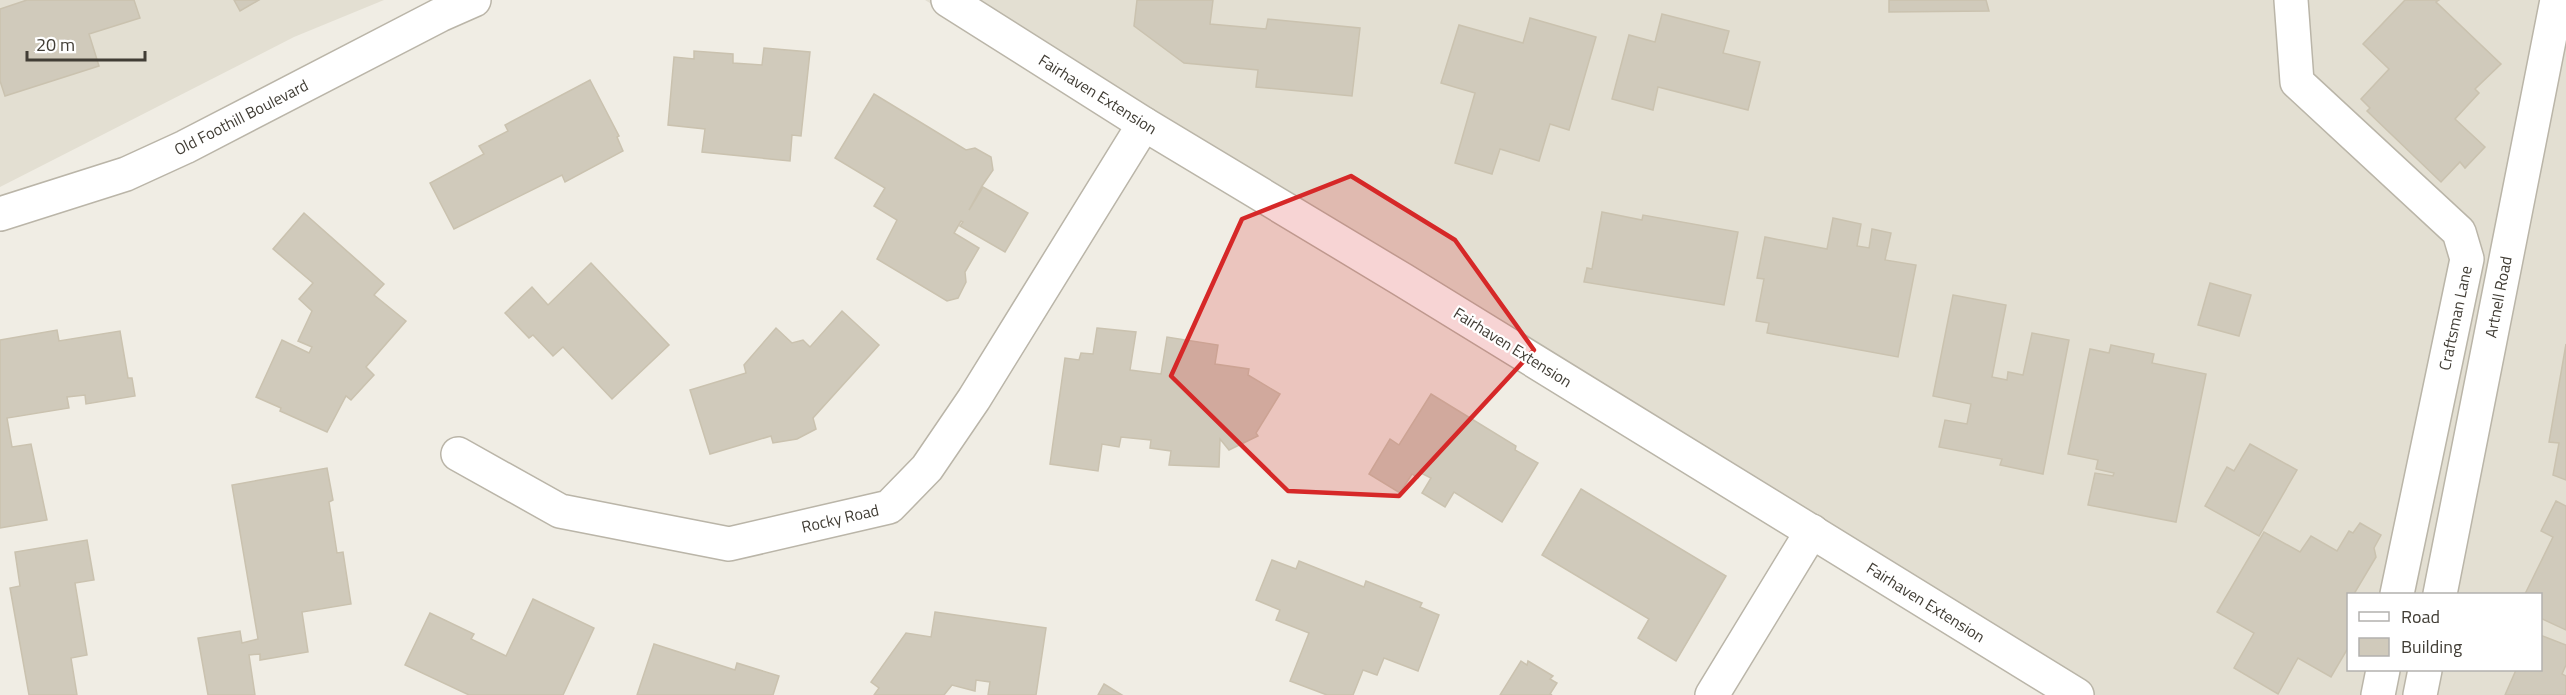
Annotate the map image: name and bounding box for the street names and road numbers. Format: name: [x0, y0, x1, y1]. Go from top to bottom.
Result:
street label: Fairhaven Extension: [1034, 48, 1162, 140]
street label: Old Foothill Boulevard: [170, 73, 312, 161]
street label: Artnell Road: [2478, 254, 2518, 340]
street label: Craftsman Lane: [2432, 263, 2478, 373]
street label: Fairhaven Extension: [1449, 301, 1577, 393]
street label: Rocky Road: [799, 497, 881, 539]
street label: Fairhaven Extension: [1862, 556, 1990, 648]

